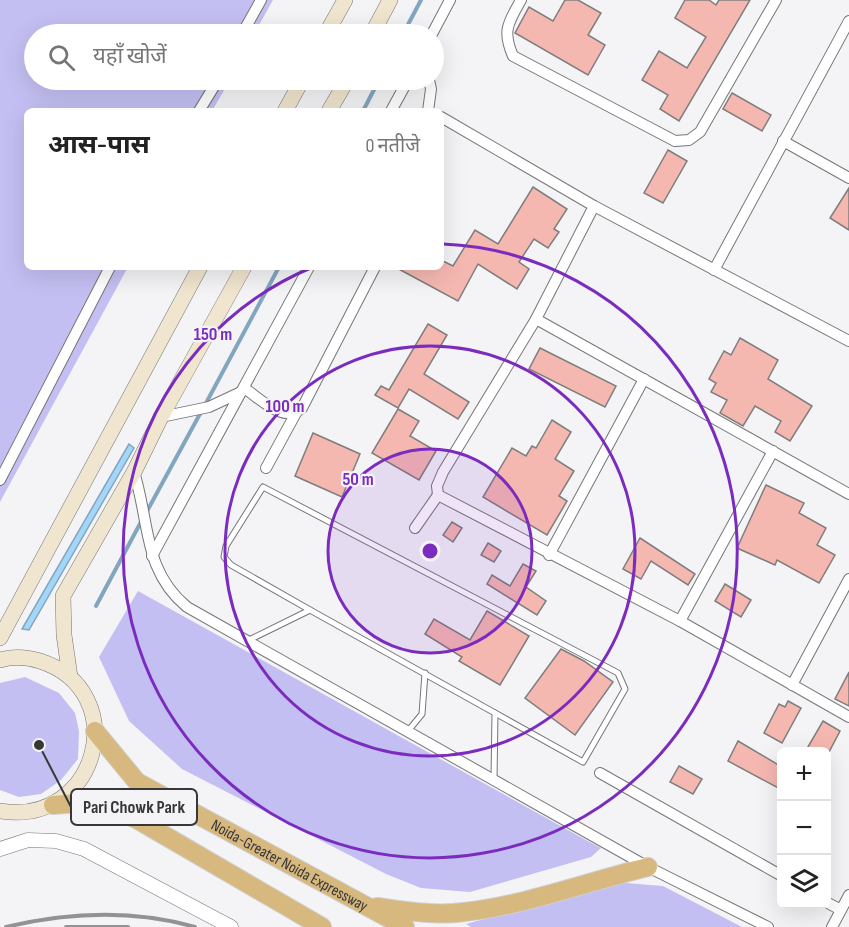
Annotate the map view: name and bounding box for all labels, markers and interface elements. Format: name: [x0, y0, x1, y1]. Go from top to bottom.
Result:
search box: [24, 24, 444, 90]
icon: search: [45, 41, 78, 74]
text: यहाँ खोजें: [93, 43, 167, 70]
text: आस-पास: [48, 130, 150, 161]
text: 0 नतीजे: [365, 134, 420, 158]
text: 150 m: [194, 324, 232, 345]
text: 100 m: [266, 396, 305, 417]
text: 50 m: [342, 469, 374, 490]
centre of rings: [420, 541, 440, 561]
map controls: [777, 747, 831, 909]
button: +: [777, 747, 831, 801]
callout: Pari Chowk Park: [71, 789, 197, 825]
text: Pari Chowk Park: [83, 797, 185, 818]
button: −: [777, 801, 831, 855]
street label: Noida-Greater Noida Expressway: [208, 816, 371, 916]
button: layers: [777, 855, 831, 909]

